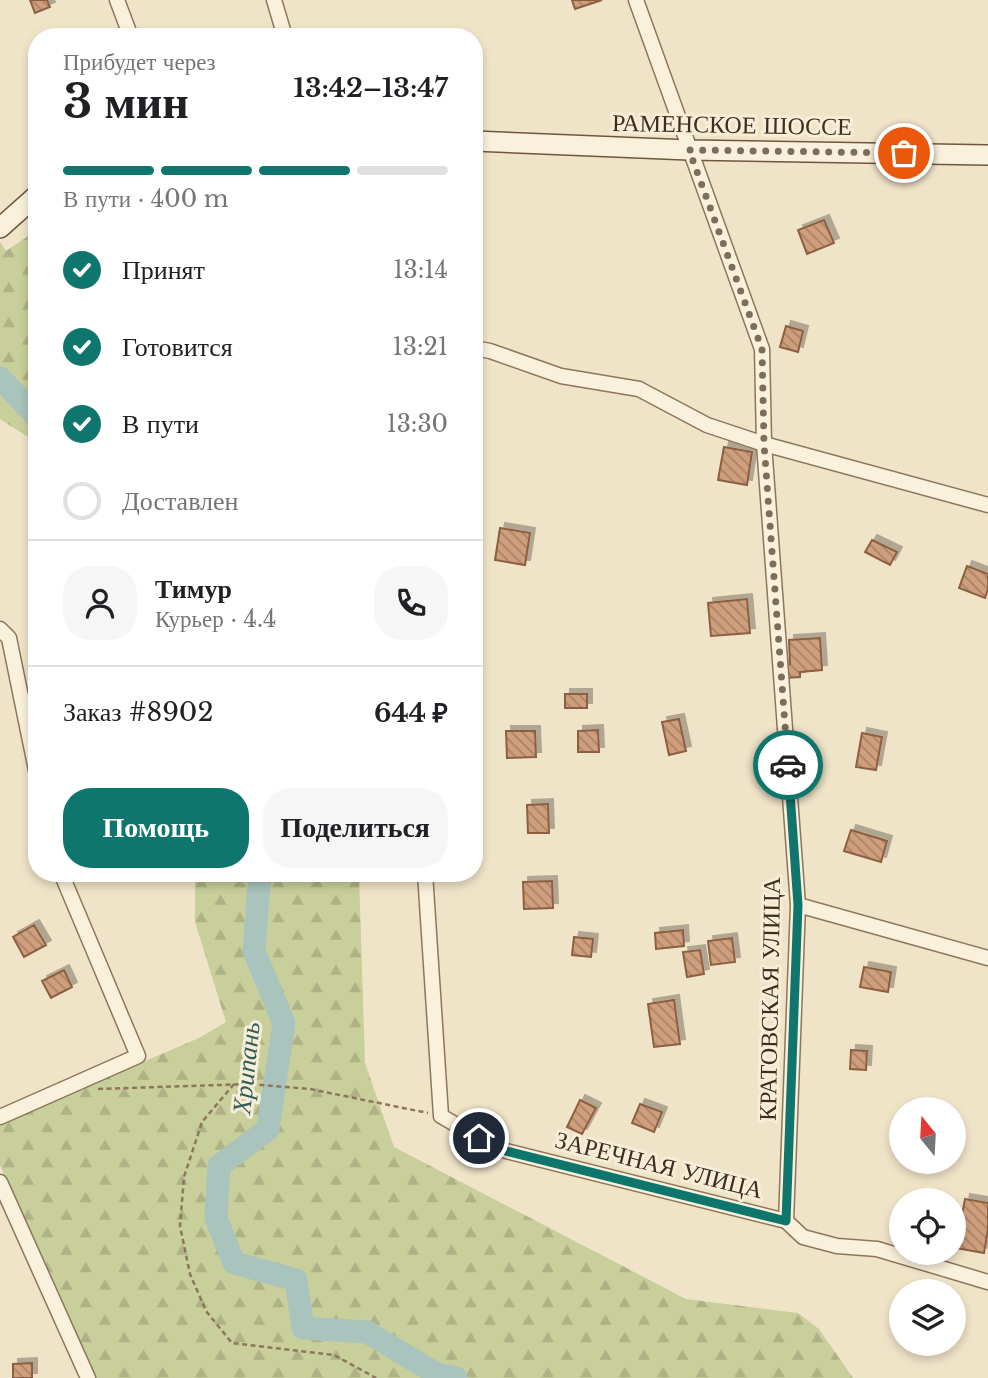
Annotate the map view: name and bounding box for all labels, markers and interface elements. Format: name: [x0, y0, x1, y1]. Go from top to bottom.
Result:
text: Прибудет через: [63, 48, 216, 76]
text: 13:42–13:47: [294, 72, 448, 104]
text: 3 мин: [63, 73, 189, 130]
street label: РАМЕНСКОЕ ШОССЕ: [612, 108, 852, 141]
pin: [874, 123, 934, 183]
icon: bag: [885, 134, 923, 172]
text: В пути · 400 m: [63, 185, 228, 213]
icon: check: [63, 251, 101, 289]
text: Принят: [122, 254, 205, 286]
text: 13:14: [393, 256, 448, 284]
icon: check: [63, 328, 101, 366]
text: Готовится: [122, 331, 233, 363]
text: 13:21: [393, 333, 448, 361]
icon: check: [63, 405, 101, 443]
text: В пути: [122, 408, 199, 440]
text: 13:30: [386, 410, 448, 438]
text: Доставлен: [122, 485, 239, 517]
button: person: [63, 566, 137, 640]
button: phone: [374, 566, 448, 640]
text: Тимур: [155, 573, 232, 605]
text: Курьер · 4.4: [155, 605, 277, 633]
text: Заказ #8902: [63, 696, 213, 728]
text: 644 ₽: [374, 697, 448, 729]
courier: [753, 730, 823, 800]
icon: car: [769, 746, 807, 784]
button: Помощь: [63, 788, 249, 868]
button: Поделиться: [263, 788, 448, 868]
street label: КРАТОВСКАЯ УЛИЦА: [753, 876, 786, 1121]
water label: Хрипань: [225, 1020, 267, 1117]
north arrow: [889, 1097, 966, 1174]
map controls: [889, 1097, 966, 1356]
pin: [449, 1108, 509, 1168]
icon: home: [460, 1119, 498, 1157]
street label: ЗАРЕЧНАЯ УЛИЦА: [552, 1125, 767, 1205]
button: locate: [889, 1188, 966, 1265]
button: layers: [889, 1279, 966, 1356]

